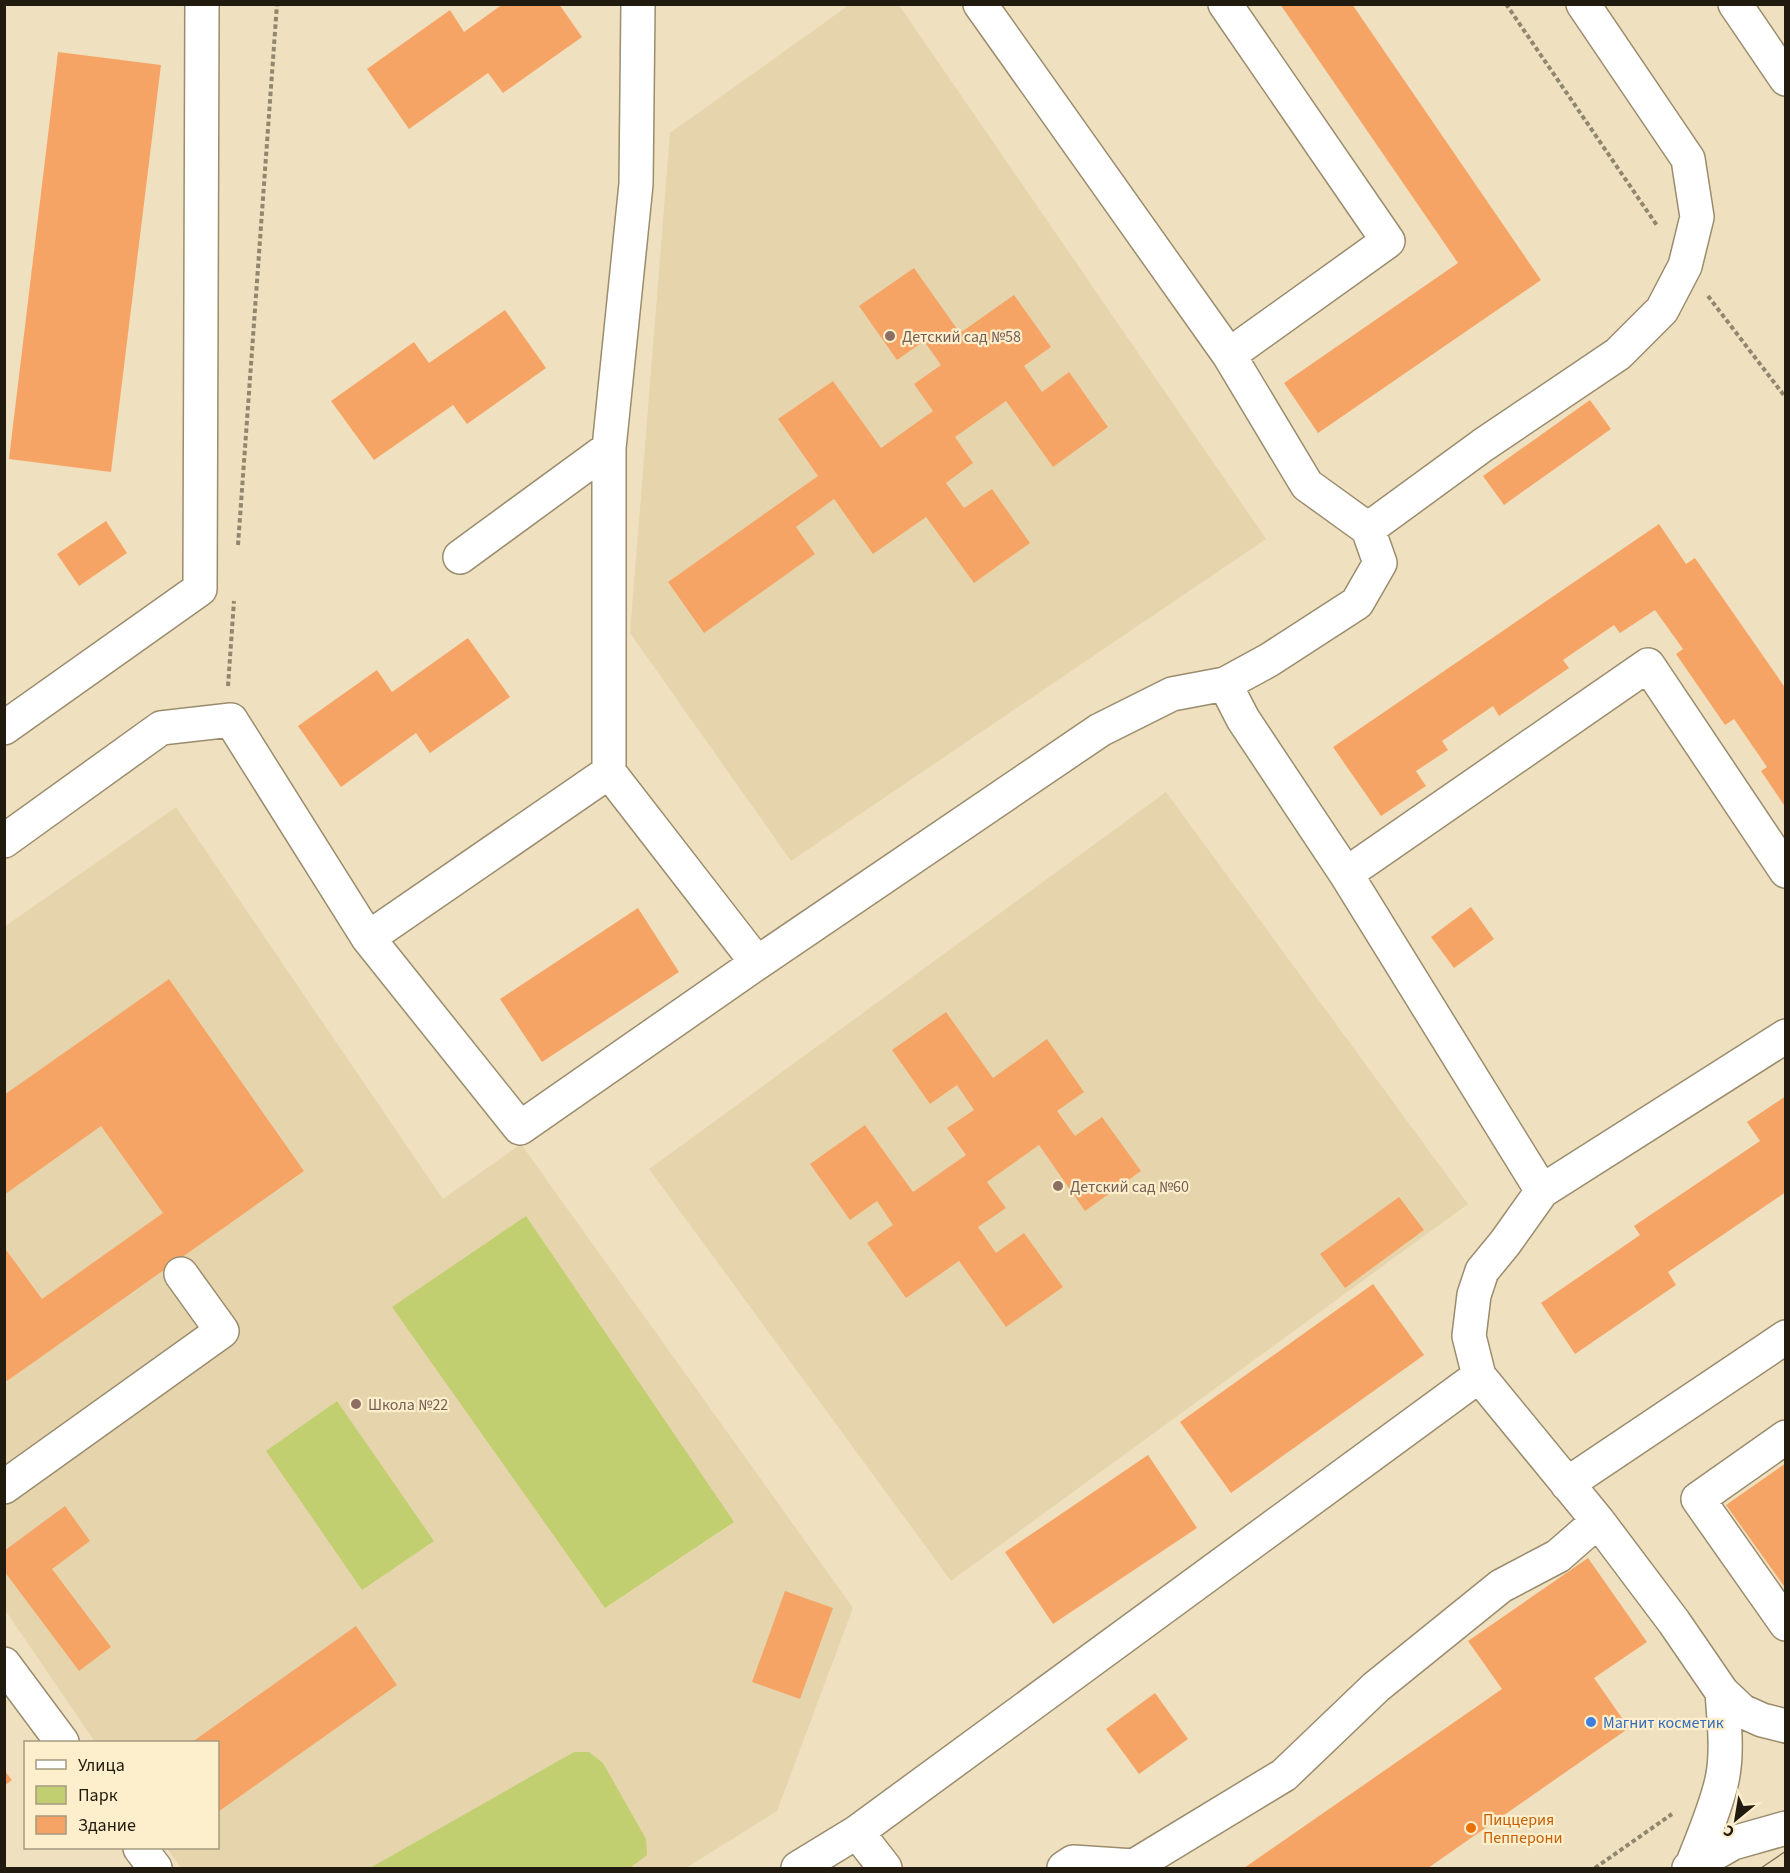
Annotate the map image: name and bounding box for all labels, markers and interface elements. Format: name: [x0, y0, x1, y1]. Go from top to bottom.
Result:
place label: Детский сад №58: [902, 326, 1021, 348]
marker: Детский сад №58: [883, 329, 897, 343]
place label: Детский сад №60: [1070, 1176, 1189, 1198]
marker: Детский сад №60: [1051, 1179, 1065, 1193]
place label: Школа №22: [368, 1394, 448, 1416]
marker: Школа №22: [349, 1397, 363, 1411]
place label: Магнит косметик: [1603, 1712, 1724, 1734]
marker: Магнит косметик: [1584, 1715, 1598, 1729]
legend: [24, 1741, 219, 1849]
text: Улица: [78, 1753, 125, 1778]
text: Парк: [78, 1783, 118, 1808]
north arrow: [1706, 1789, 1766, 1849]
place label: Пиццерия Пепперони: [1483, 1809, 1562, 1849]
text: Здание: [78, 1813, 136, 1838]
text: С: [1719, 1819, 1739, 1843]
marker: Пиццерия Пепперони: [1464, 1821, 1478, 1835]

